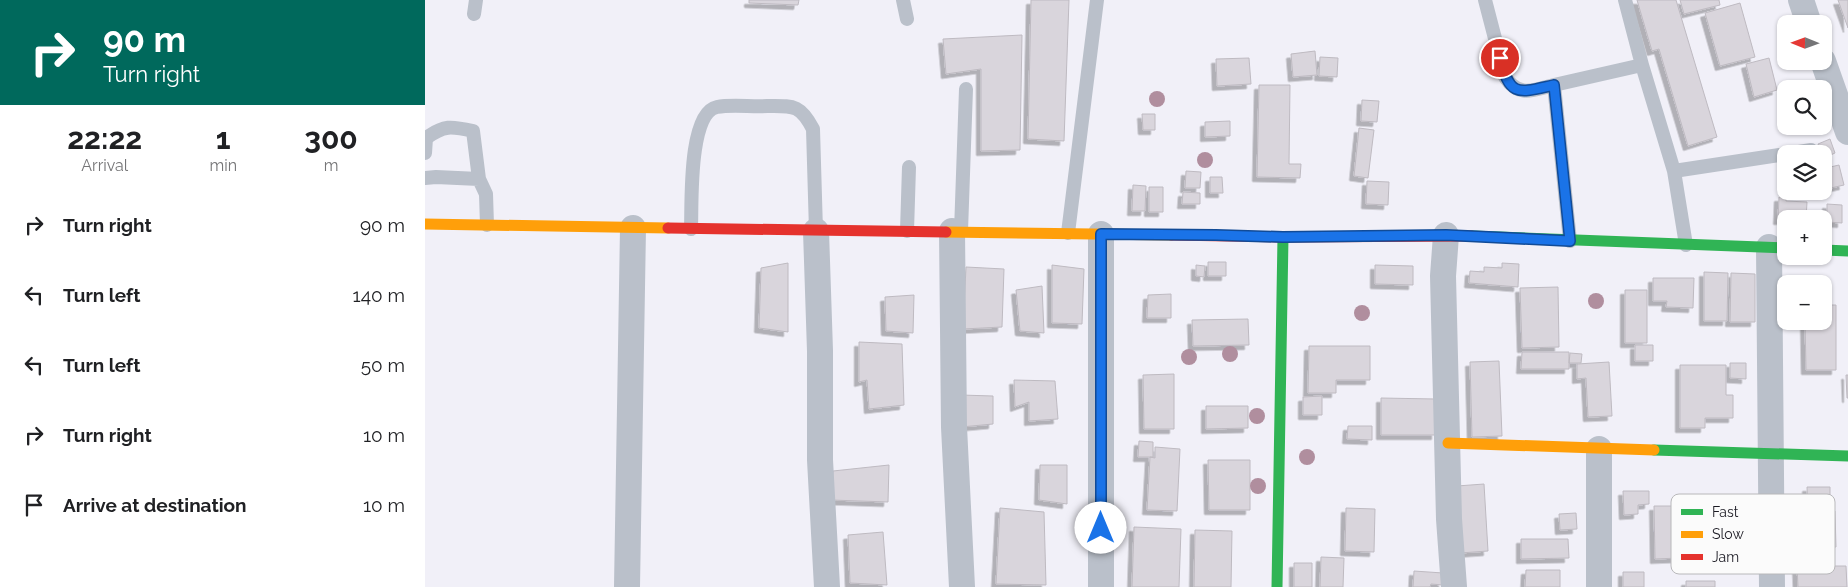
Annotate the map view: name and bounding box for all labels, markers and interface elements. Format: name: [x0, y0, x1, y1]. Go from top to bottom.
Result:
north arrow: [1777, 15, 1833, 70]
map controls: [1777, 15, 1832, 330]
text: 90 m: [103, 19, 186, 60]
icon: right: [20, 20, 85, 85]
pin: [1479, 37, 1521, 79]
icon: arrive: [1486, 44, 1514, 72]
text: Turn right: [103, 61, 200, 87]
button: search: [1777, 80, 1832, 135]
text: 22:22: [67, 121, 142, 156]
text: 1: [216, 121, 231, 156]
text: 300: [304, 121, 358, 156]
button: layers: [1777, 145, 1832, 200]
text: Arrival: [81, 156, 128, 175]
text: min: [209, 156, 237, 175]
text: m: [324, 156, 338, 175]
button: +: [1777, 210, 1832, 265]
icon: right: [20, 211, 48, 239]
text: Turn right: [63, 214, 152, 236]
text: 90 m: [360, 214, 405, 236]
button: −: [1777, 275, 1832, 330]
icon: left: [20, 281, 48, 309]
text: Turn left: [63, 284, 140, 306]
text: 140 m: [353, 284, 405, 306]
icon: left: [20, 351, 48, 379]
text: Turn left: [63, 354, 140, 376]
text: 50 m: [361, 354, 405, 376]
icon: right: [20, 421, 48, 449]
text: Turn right: [63, 424, 152, 446]
text: 10 m: [363, 424, 405, 446]
icon: arrive: [20, 491, 48, 519]
text: Arrive at destination: [63, 494, 247, 516]
text: 10 m: [363, 494, 405, 516]
legend: [1671, 494, 1835, 574]
position arrow: [1074, 501, 1126, 553]
text: Fast: [1712, 504, 1739, 520]
text: Slow: [1712, 526, 1744, 542]
text: Jam: [1712, 549, 1739, 565]

